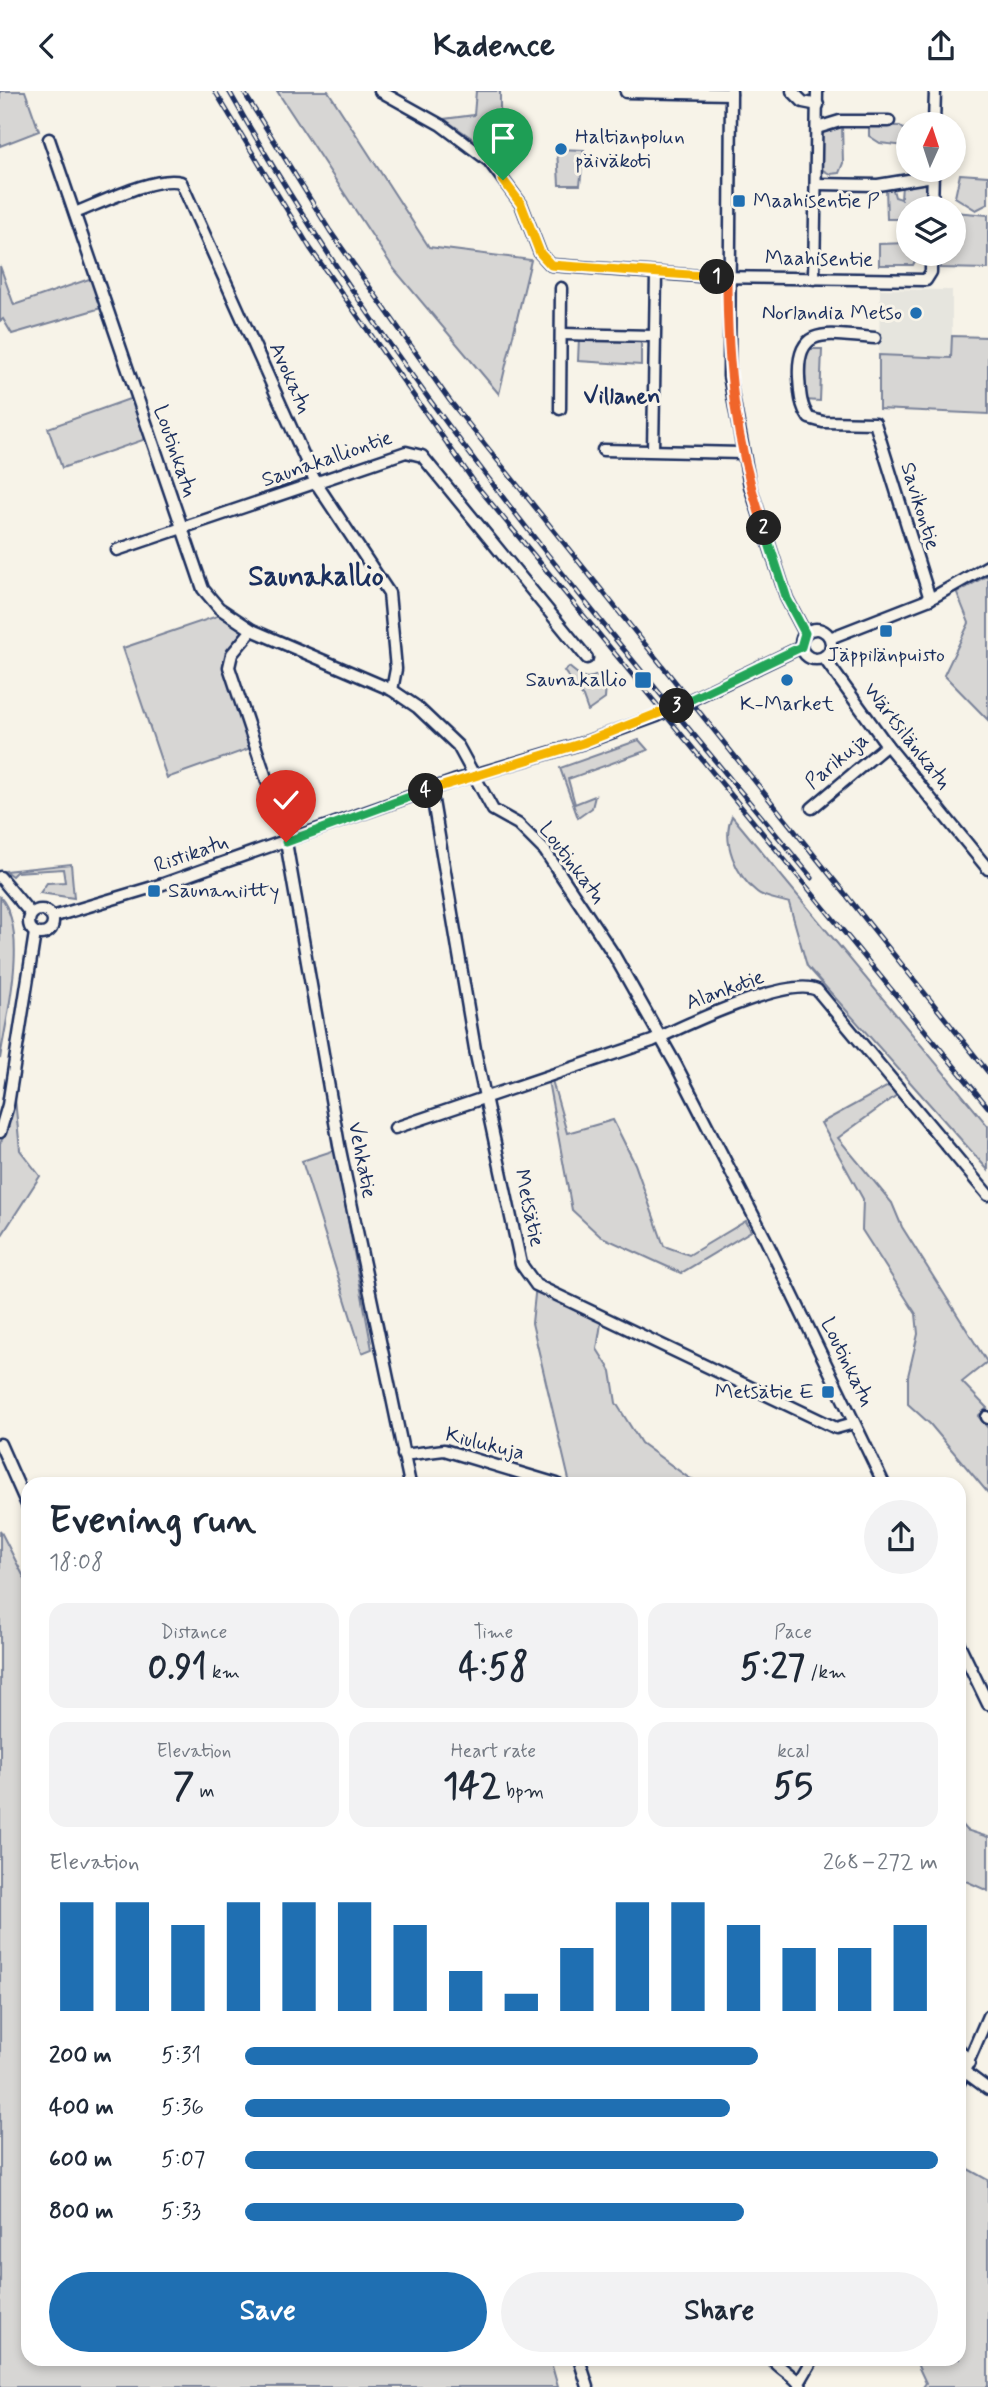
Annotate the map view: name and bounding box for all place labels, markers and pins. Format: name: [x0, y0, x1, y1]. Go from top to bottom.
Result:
pin: [473, 108, 533, 180]
place label: Haltianpolun päiväkoti: [575, 123, 685, 175]
marker: Haltianpolun päiväkoti: [553, 141, 569, 157]
place label: Maahisentie P: [753, 187, 880, 215]
marker: Maahisentie P: [731, 193, 747, 209]
pin: 1: [700, 259, 734, 295]
place label: Norlandia Metso: [762, 299, 902, 327]
marker: Norlandia Metso: [908, 305, 924, 321]
pin: 2: [746, 511, 782, 545]
marker: Jäppilänpuisto: [878, 623, 894, 639]
place label: Jäppilänpuisto: [827, 641, 945, 669]
place label: Saunakallio: [525, 666, 627, 694]
marker: Saunakallio: [633, 670, 653, 690]
marker: K-Market: [779, 672, 795, 688]
pin: 3: [660, 689, 694, 723]
place label: K-Market: [740, 690, 835, 718]
pin: [256, 770, 316, 842]
pin: 4: [408, 773, 444, 809]
place label: Saunaniitty: [168, 877, 279, 905]
marker: Saunaniitty: [146, 883, 162, 899]
place label: Metsätie E: [715, 1378, 814, 1406]
marker: Metsätie E: [820, 1384, 836, 1400]

